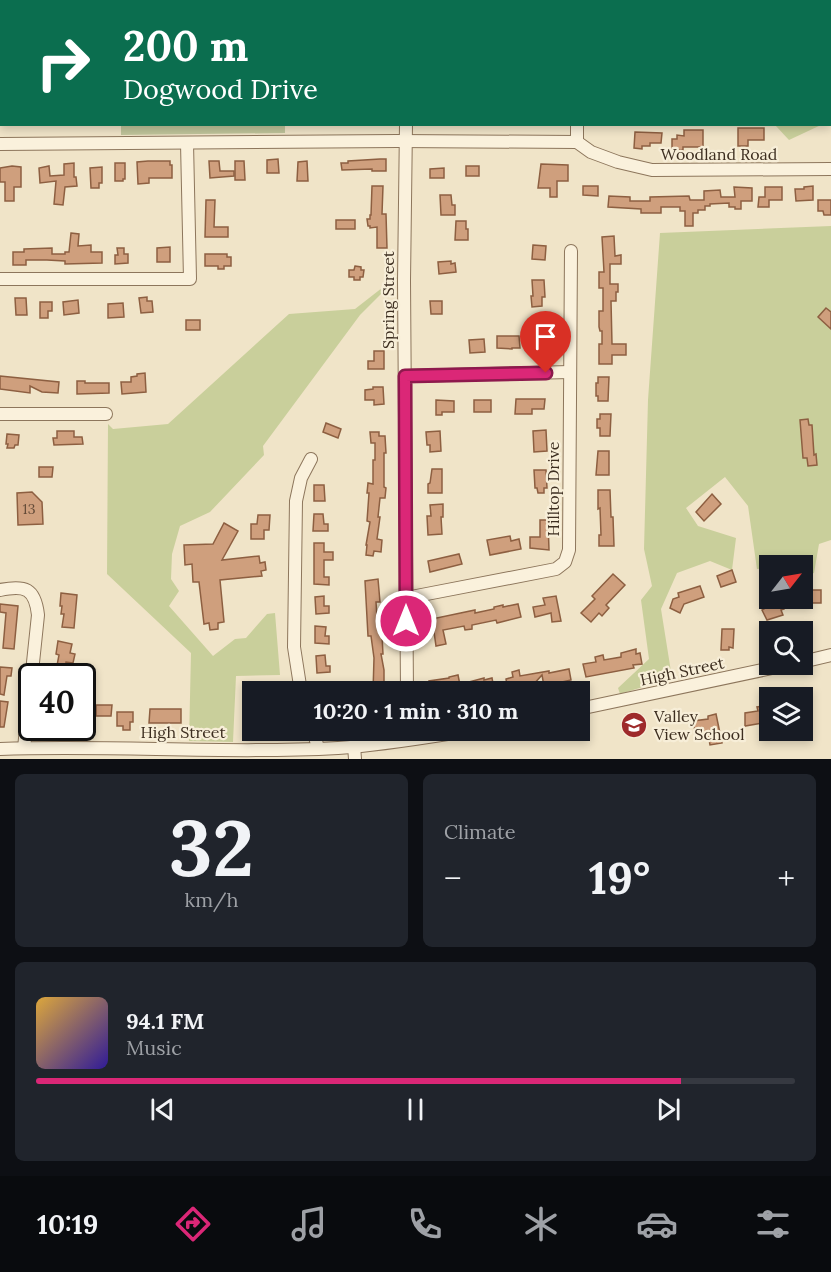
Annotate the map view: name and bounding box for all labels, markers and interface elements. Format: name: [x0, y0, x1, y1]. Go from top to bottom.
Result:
text: 200 m: [123, 19, 249, 73]
icon: right: [24, 24, 102, 102]
text: Dogwood Drive: [123, 72, 318, 106]
street label: Woodland Road: [661, 144, 778, 164]
street label: Spring Street: [378, 250, 398, 349]
pin: [520, 311, 571, 373]
icon: arrive: [529, 320, 562, 353]
street label: Hilltop Drive: [543, 441, 563, 536]
house number: 13: [23, 500, 36, 518]
north arrow: [759, 555, 813, 609]
map controls: [759, 555, 813, 741]
position arrow: [374, 589, 438, 653]
button: search: [759, 621, 813, 675]
street label: High Street: [638, 652, 727, 690]
speed limit sign: 40: [18, 663, 96, 741]
button: layers: [759, 687, 813, 741]
text: 10:20 · 1 min · 310 m: [314, 697, 518, 725]
place label: Valley View School: [653, 706, 745, 744]
school or university icon: Valley View School: [619, 710, 649, 740]
street label: High Street: [140, 722, 226, 742]
text: 32: [169, 798, 254, 897]
text: Climate: [444, 819, 516, 844]
text: 19°: [589, 849, 650, 906]
text: −: [444, 857, 462, 899]
text: +: [777, 857, 795, 899]
text: km/h: [184, 887, 239, 912]
text: 94.1 FM: [126, 1007, 205, 1035]
text: Music: [126, 1035, 182, 1060]
icon: previous: [146, 1093, 179, 1126]
icon: pause: [399, 1093, 432, 1126]
icon: next: [652, 1093, 685, 1126]
icon: directions: [172, 1203, 214, 1245]
icon: music: [288, 1203, 330, 1245]
icon: phone: [404, 1203, 446, 1245]
icon: climate: [520, 1203, 562, 1245]
icon: car: [636, 1203, 678, 1245]
icon: filters: [752, 1203, 794, 1245]
text: 10:19: [37, 1207, 98, 1241]

